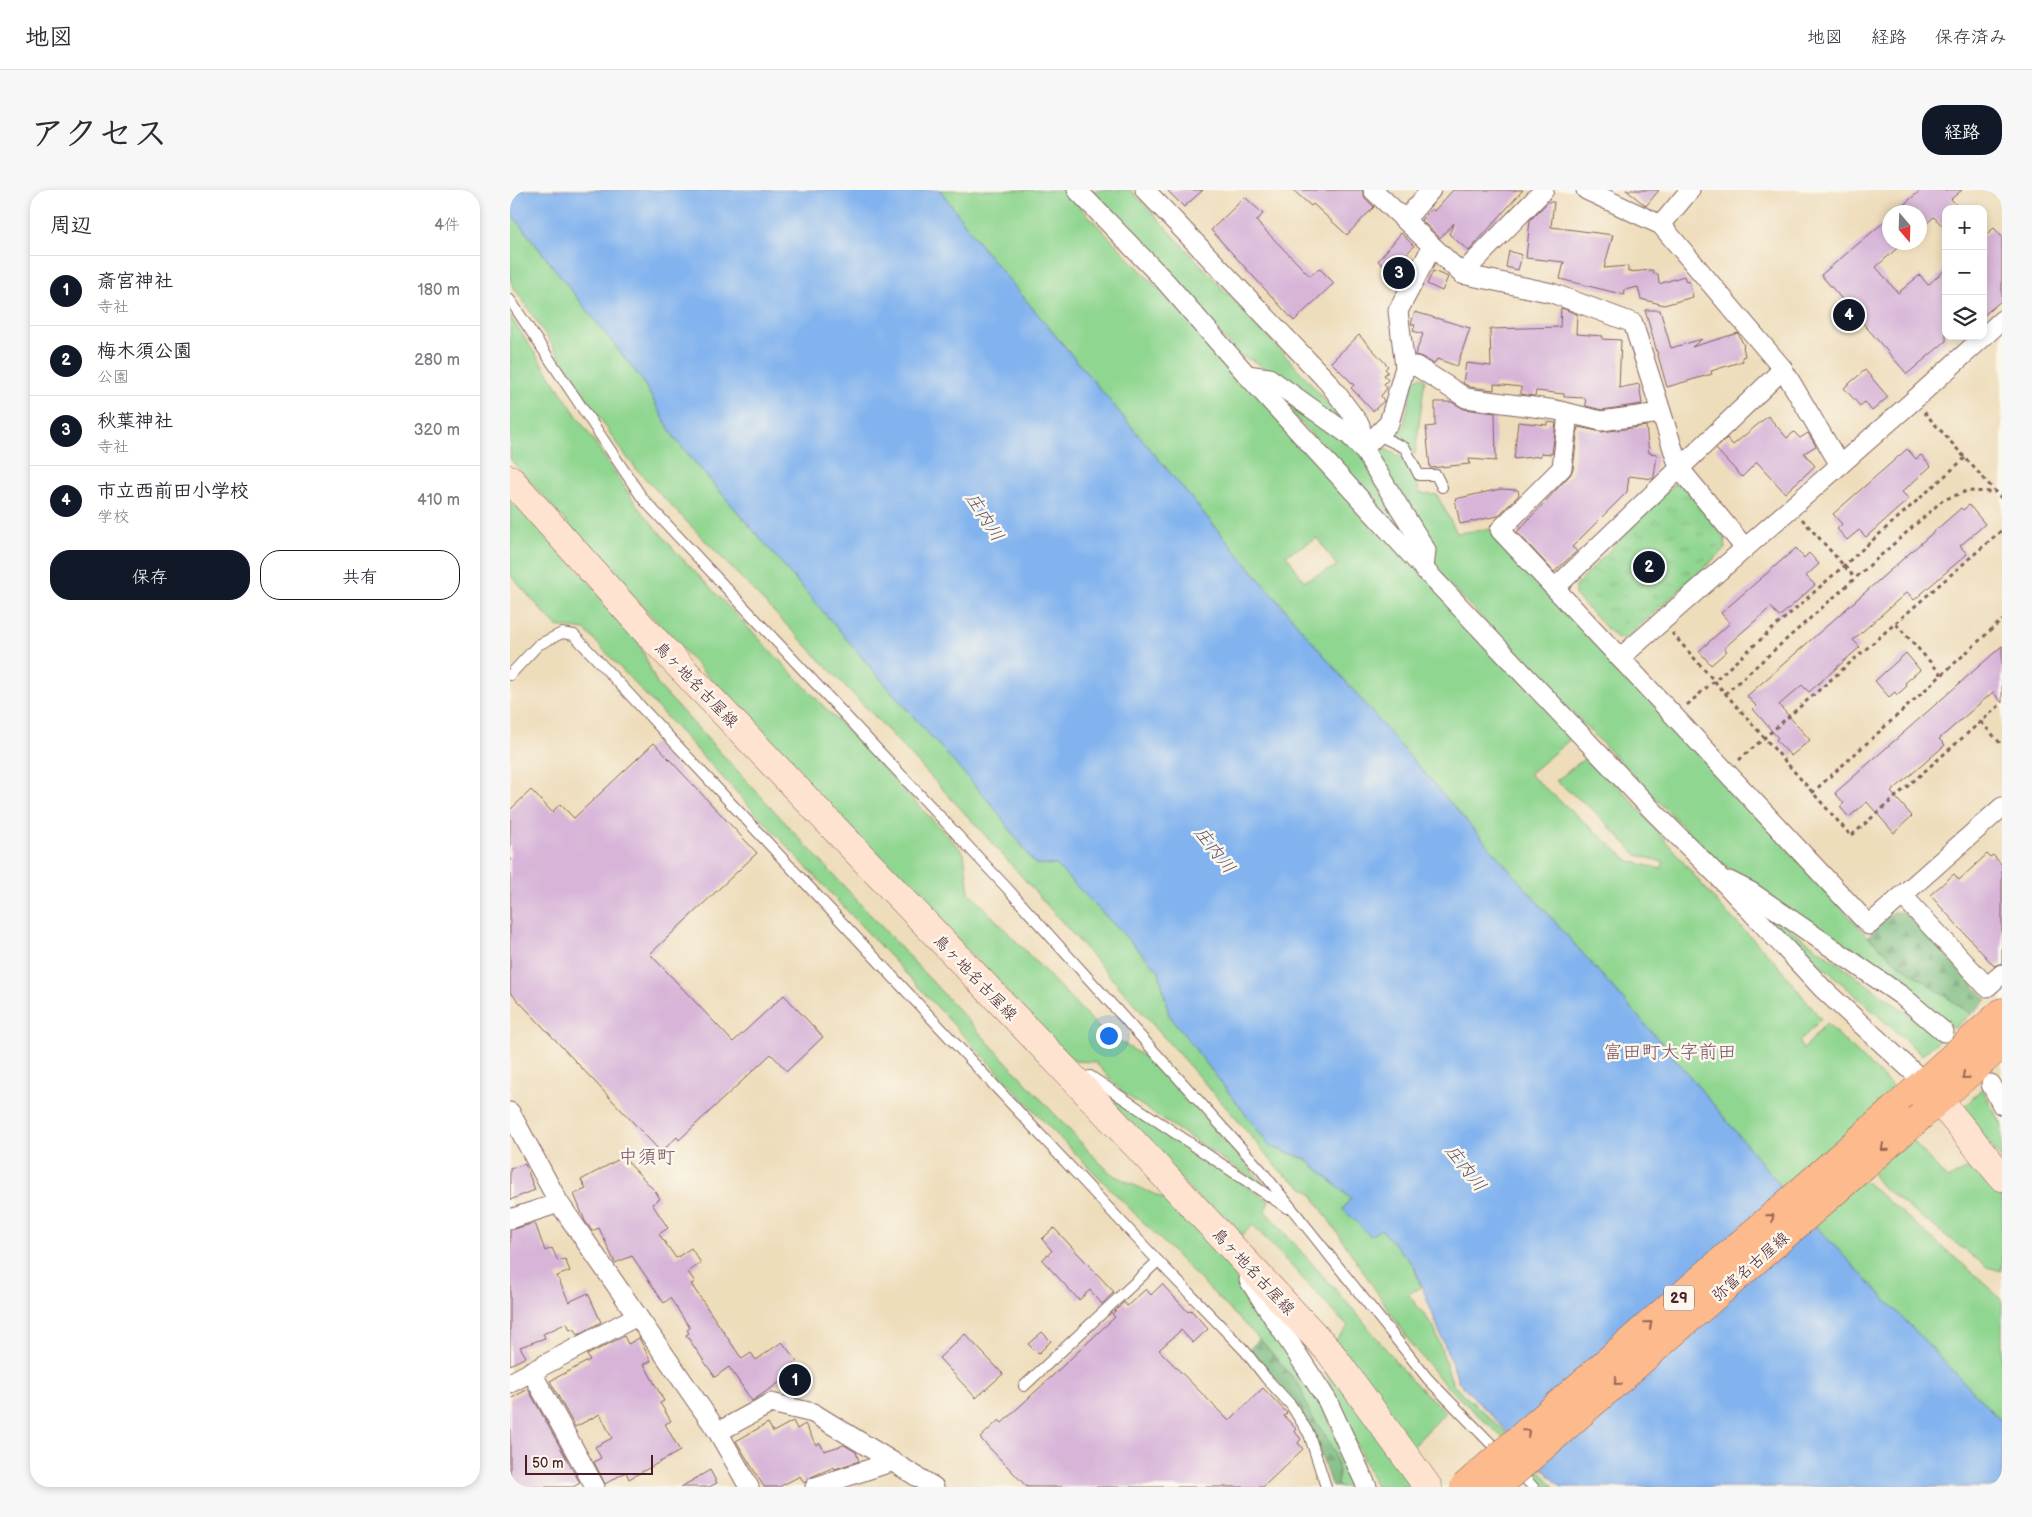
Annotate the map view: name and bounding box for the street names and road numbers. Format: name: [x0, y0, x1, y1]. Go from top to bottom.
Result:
street label: 鳥ヶ地名古屋線: [650, 638, 742, 732]
street label: 鳥ヶ地名古屋線: [929, 931, 1021, 1025]
street label: 鳥ヶ地名古屋線: [1208, 1225, 1298, 1319]
street label: 弥富名古屋線: [1709, 1228, 1793, 1306]
road number: 29: [1664, 1286, 1694, 1310]

